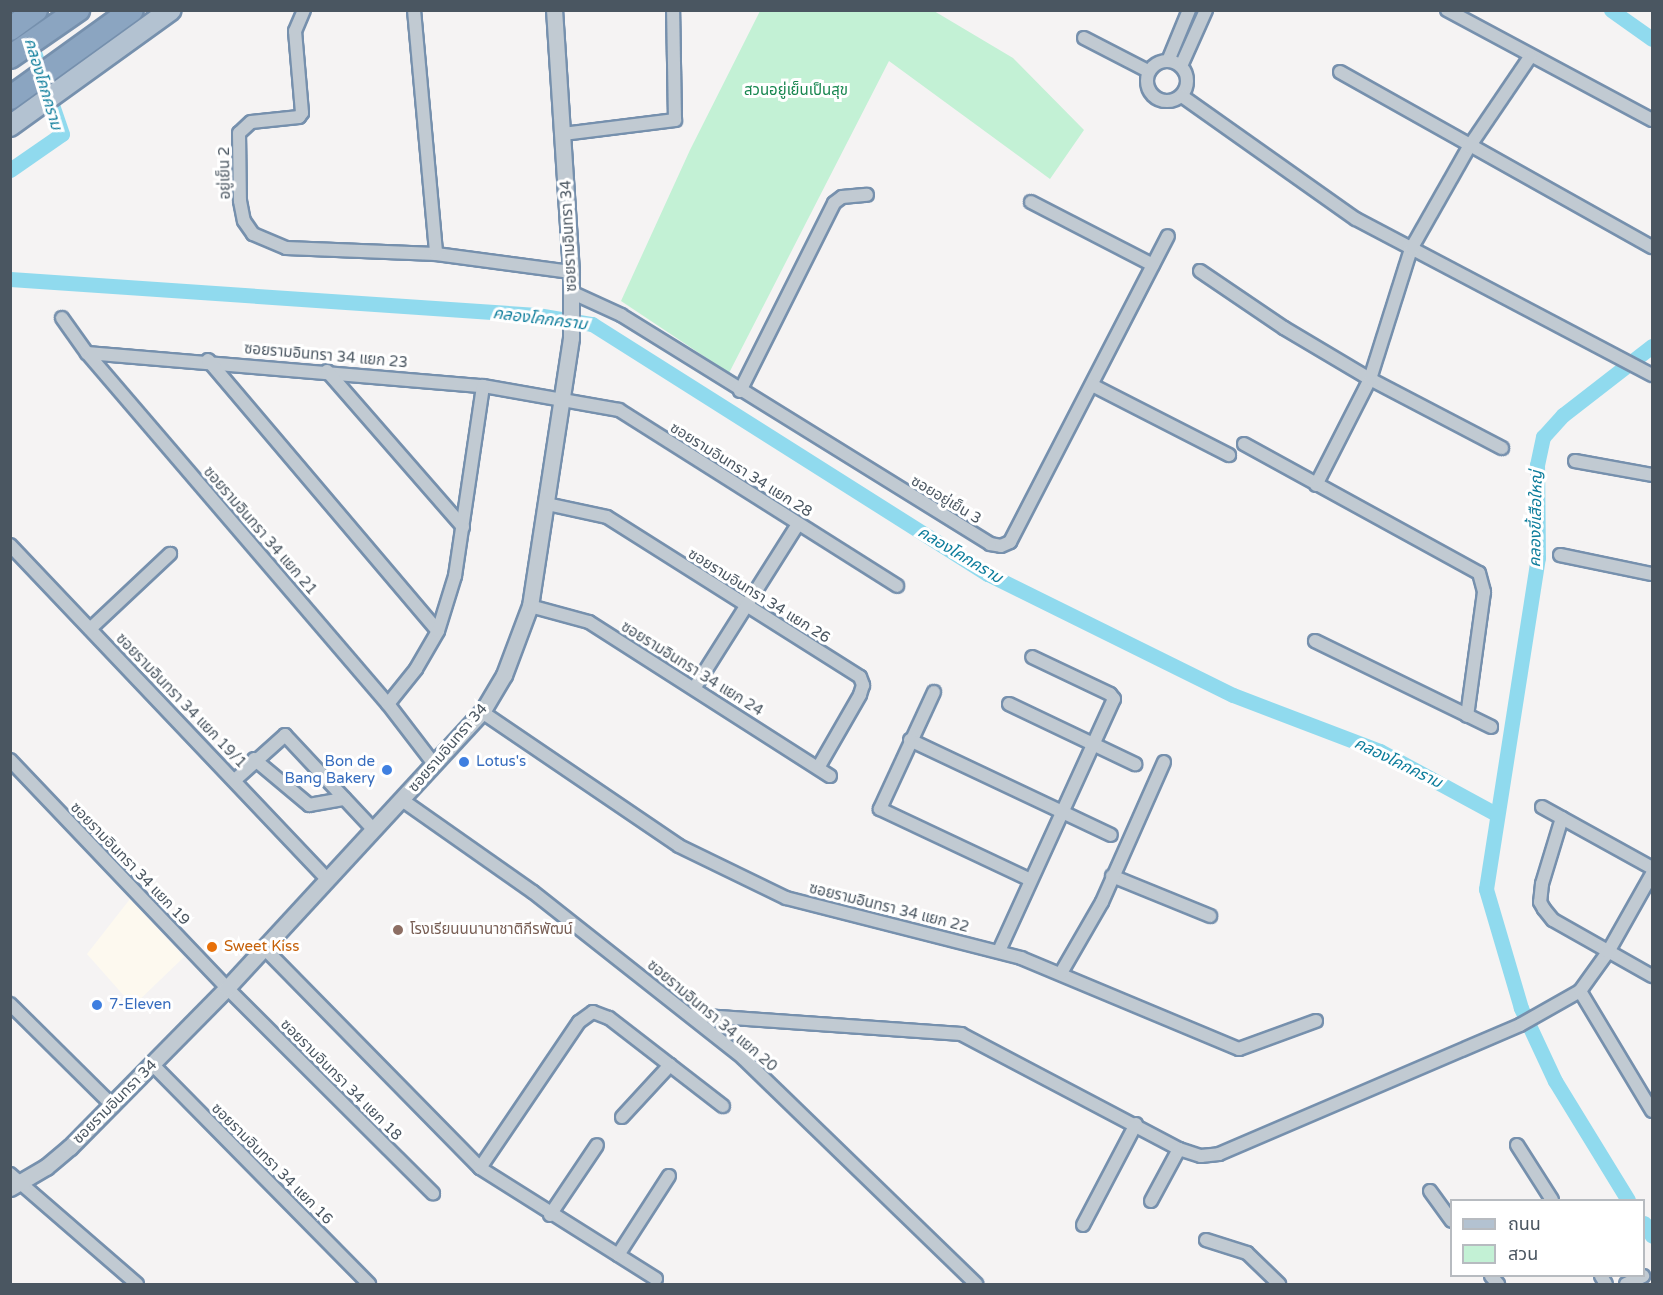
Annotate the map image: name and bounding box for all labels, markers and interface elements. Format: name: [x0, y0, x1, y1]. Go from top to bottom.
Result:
water label: คลองโคกคราม: [20, 36, 66, 132]
park label: สวนอยู่เย็นเป็นสุข: [744, 82, 848, 100]
street label: อยู่เย็น 2: [216, 146, 234, 200]
street label: ซอยรามอินทรา 34: [557, 180, 581, 292]
water label: คลองโคกคราม: [492, 304, 588, 334]
street label: ซอยรามอินทรา 34 แยก 23: [243, 340, 409, 372]
street label: ซอยรามอินทรา 34 แยก 28: [667, 419, 815, 521]
street label: ซอยรามอินทรา 34 แยก 21: [199, 463, 321, 599]
water label: คลองขี้เสือใหญ่: [1526, 470, 1546, 568]
street label: ซอยอยู่เย็น 3: [908, 472, 984, 528]
water label: คลองโคกคราม: [914, 522, 1006, 588]
street label: ซอยรามอินทรา 34 แยก 26: [685, 545, 833, 647]
street label: ซอยรามอินทรา 34 แยก 24: [618, 618, 766, 720]
street label: ซอยรามอินทรา 34 แยก 19/1: [112, 630, 250, 772]
street label: ซอยรามอินทรา 34: [405, 700, 491, 796]
water label: คลองโคกคราม: [1351, 734, 1445, 792]
place label: Bon de Bang Bakery: [285, 752, 375, 787]
place label: Lotus's: [476, 753, 526, 771]
marker: Lotus's: [457, 755, 471, 769]
marker: Bon de Bang Bakery: [380, 763, 394, 777]
street label: ซอยรามอินทรา 34 แยก 19: [66, 799, 194, 929]
street label: ซอยรามอินทรา 34 แยก 22: [807, 879, 971, 937]
place label: โรงเรียนนนานาชาติกีรพัฒน์: [410, 921, 573, 939]
marker: โรงเรียนนนานาชาติกีรพัฒน์: [391, 923, 405, 937]
place label: Sweet Kiss: [224, 938, 299, 956]
marker: Sweet Kiss: [205, 940, 219, 954]
street label: ซอยรามอินทรา 34 แยก 20: [643, 956, 781, 1076]
place label: 7-Eleven: [109, 996, 171, 1014]
marker: 7-Eleven: [90, 998, 104, 1012]
street label: ซอยรามอินทรา 34 แยก 18: [277, 1016, 405, 1144]
street label: ซอยรามอินทรา 34: [69, 1056, 161, 1148]
street label: ซอยรามอินทรา 34 แยก 16: [208, 1100, 336, 1228]
legend: [1450, 1199, 1645, 1277]
text: ถนน: [1508, 1213, 1541, 1235]
text: สวน: [1508, 1243, 1538, 1265]

